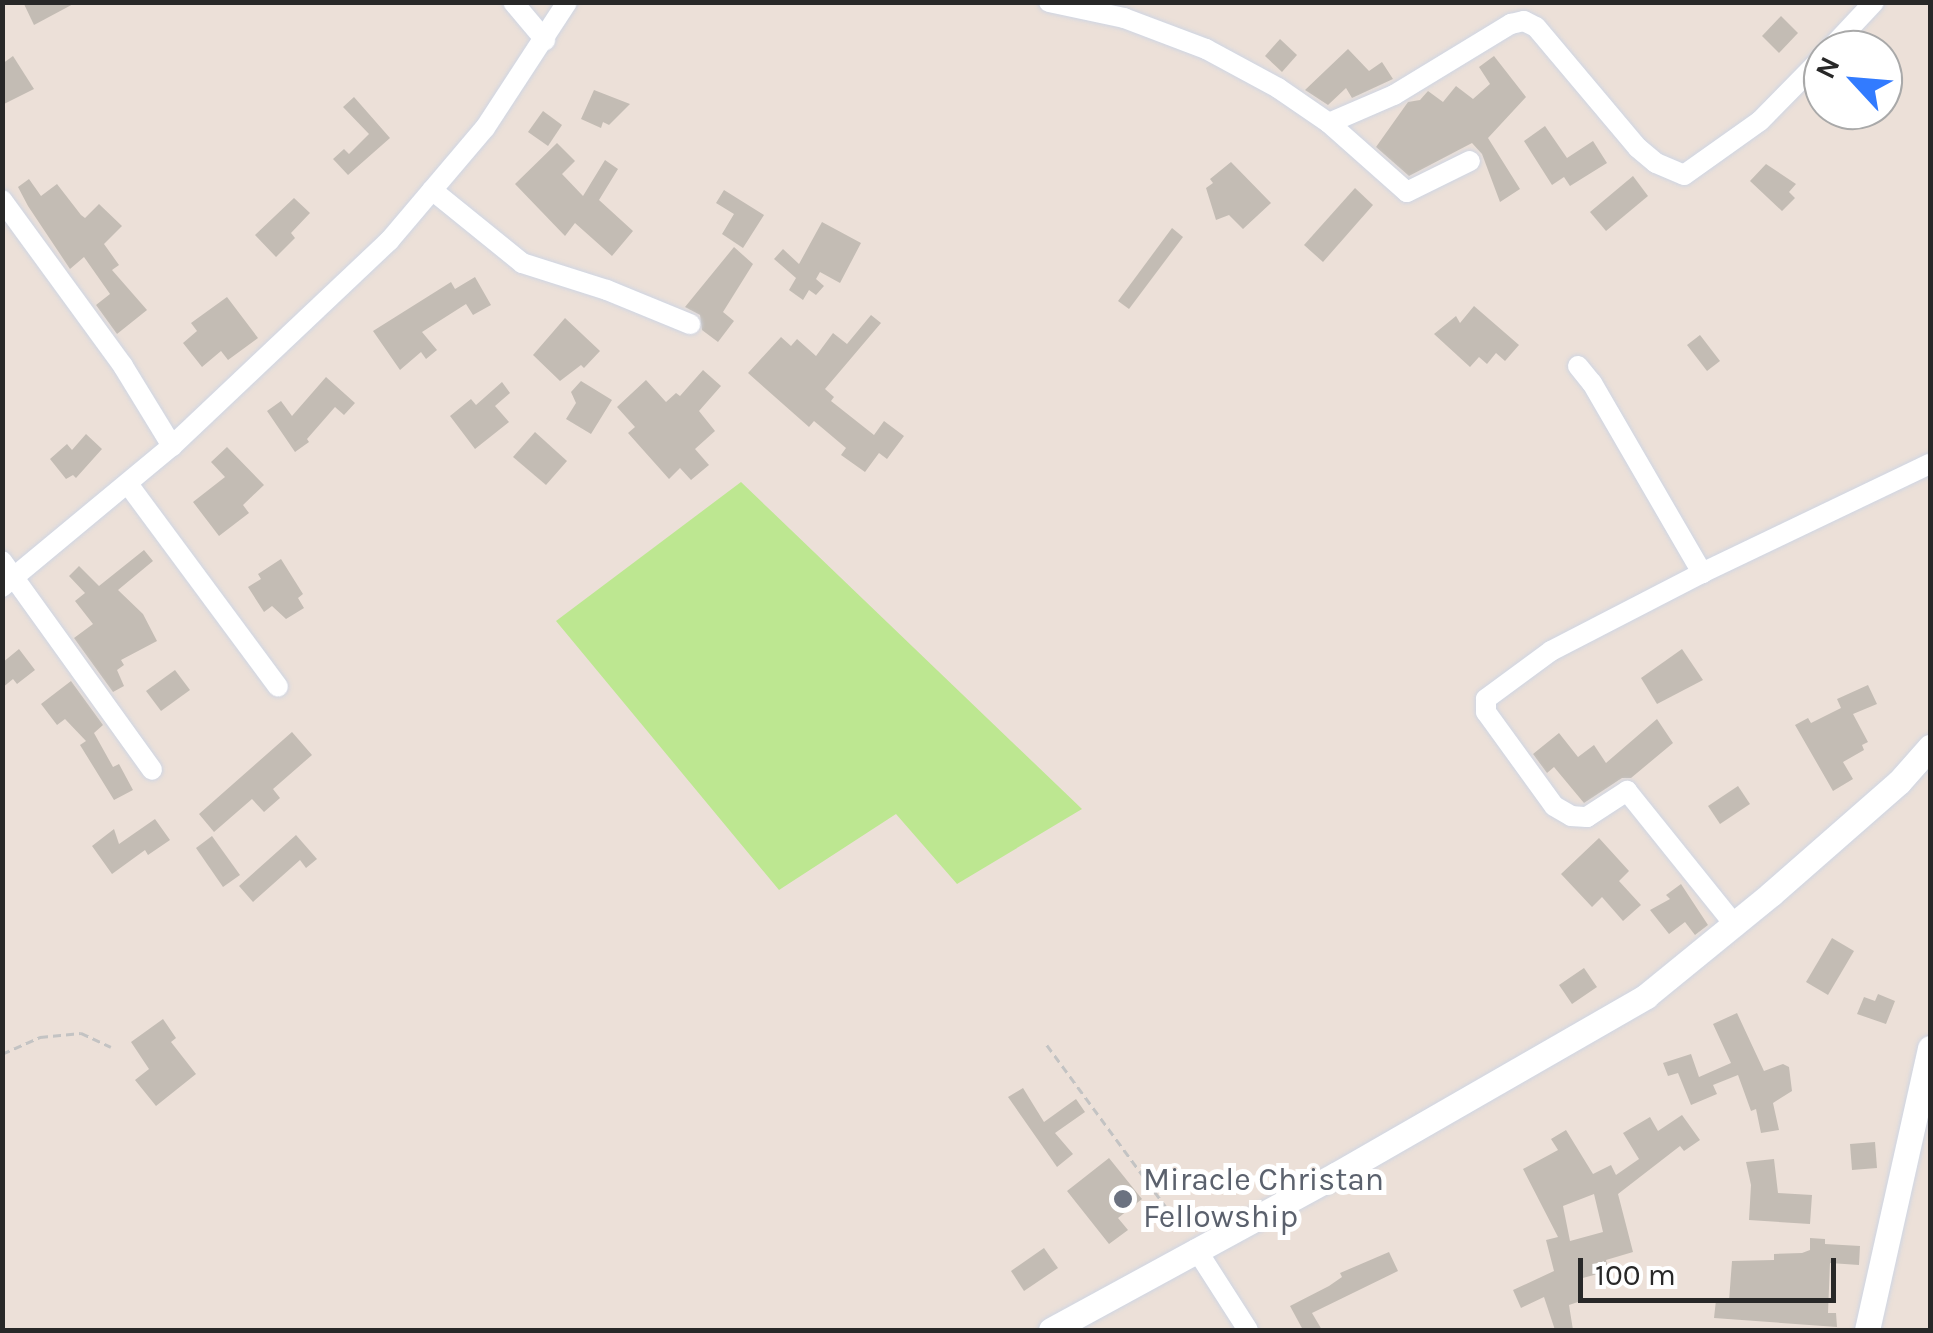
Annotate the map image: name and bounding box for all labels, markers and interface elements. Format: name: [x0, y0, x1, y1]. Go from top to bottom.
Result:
north arrow: [1803, 30, 1903, 130]
text: N: [1808, 51, 1847, 84]
place label: Miracle Christan Fellowship: [1143, 1162, 1384, 1237]
marker: Miracle Christan Fellowship: [1112, 1188, 1134, 1210]
scale bar: [1583, 1238, 1840, 1300]
text: 100 m: [1595, 1257, 1676, 1293]

